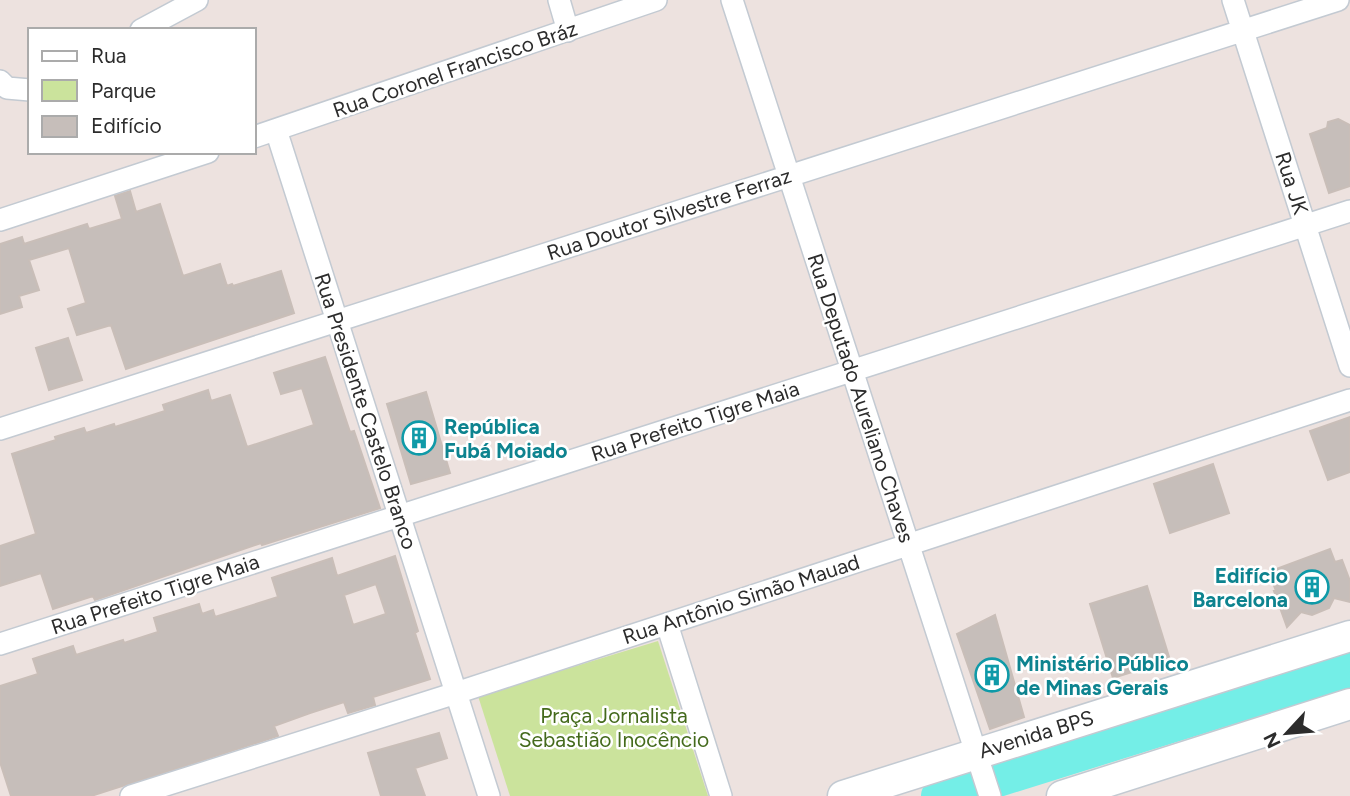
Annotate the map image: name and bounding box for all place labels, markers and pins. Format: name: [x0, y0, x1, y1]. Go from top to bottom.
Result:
place label: República Fubá Moiado: [444, 414, 568, 463]
building icon: República Fubá Moiado: [400, 419, 438, 457]
place label: Edifício Barcelona: [1192, 563, 1288, 612]
building icon: Edifício Barcelona: [1293, 568, 1331, 606]
place label: Ministério Público de Minas Gerais: [1016, 651, 1189, 700]
building icon: Ministério Público de Minas Gerais: [973, 656, 1011, 694]

